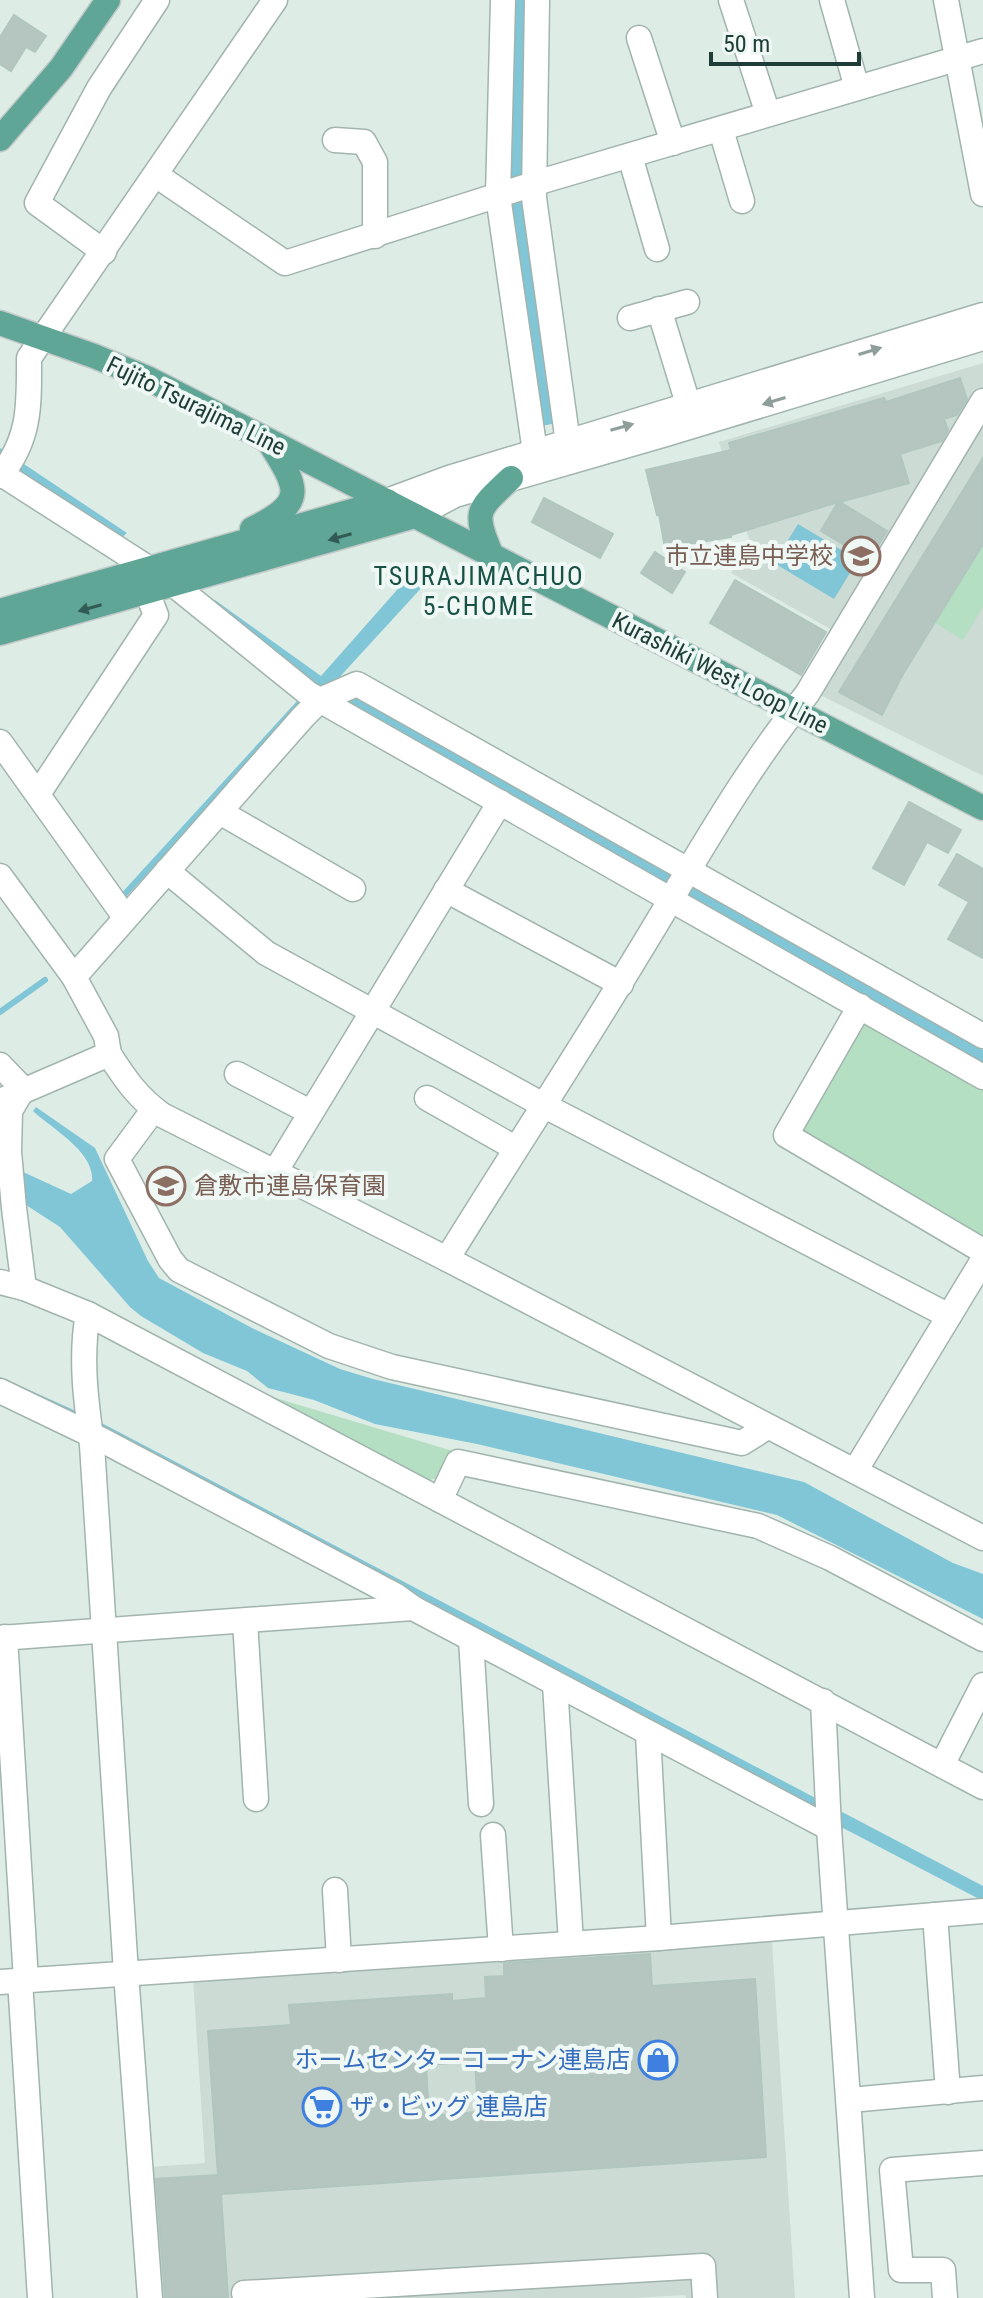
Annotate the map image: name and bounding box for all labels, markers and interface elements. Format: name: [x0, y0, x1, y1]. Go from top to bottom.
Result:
scale bar: [711, 16, 859, 66]
text: 50 m: [723, 30, 770, 58]
one-way arrow: [859, 344, 883, 356]
street label: Fujito Tsurajima Line: [102, 351, 290, 461]
one-way arrow: [762, 395, 786, 408]
one-way arrow: [610, 420, 634, 433]
one-way arrow: [328, 531, 353, 543]
school or university icon: 市立連島中学校: [840, 535, 882, 577]
place label: 市立連島中学校: [665, 542, 833, 570]
district label: TSURAJIMACHUO 5-CHOME: [373, 561, 585, 621]
one-way arrow: [78, 602, 102, 615]
street label: Kurashiki West Loop Line: [608, 606, 832, 740]
school or university icon: 倉敷市連島保育園: [145, 1165, 187, 1207]
place label: 倉敷市連島保育園: [194, 1172, 386, 1200]
shop icon: ホームセンターコーナン連島店: [637, 2039, 679, 2081]
place label: ホームセンターコーナン連島店: [295, 2046, 630, 2074]
supermarket icon: ザ・ビッグ 連島店: [301, 2086, 343, 2128]
place label: ザ・ビッグ 連島店: [350, 2093, 548, 2121]

